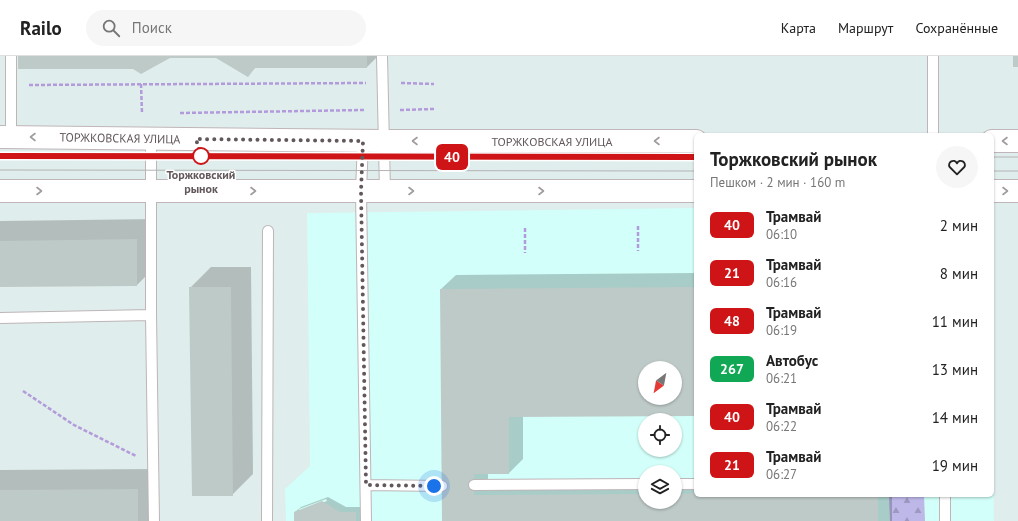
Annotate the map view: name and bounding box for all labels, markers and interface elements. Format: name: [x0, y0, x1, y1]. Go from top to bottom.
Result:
search box: [86, 10, 366, 46]
text: Railo: [20, 16, 62, 40]
icon: search: [100, 17, 122, 39]
text: Поиск: [132, 18, 172, 37]
text: Карта: [781, 19, 816, 37]
text: Маршрут: [838, 19, 893, 37]
text: Сохранённые: [915, 19, 998, 37]
street label: ТОРЖКОВСКАЯ УЛИЦА: [59, 129, 181, 147]
one-way arrow: [30, 133, 36, 141]
street label: ТОРЖКОВСКАЯ УЛИЦА: [492, 134, 612, 149]
one-way arrow: [412, 137, 418, 145]
one-way arrow: [654, 137, 660, 145]
one-way arrow: [1002, 137, 1008, 145]
line badge: 40: [434, 144, 470, 170]
button: heart: [936, 146, 978, 188]
marker: Торжковский рынок: [192, 147, 210, 165]
text: Торжковский рынок: [710, 147, 877, 171]
text: 40: [444, 148, 460, 166]
place label: Торжковский рынок: [167, 167, 235, 196]
text: Пешком · 2 мин · 160 m: [710, 174, 845, 191]
one-way arrow: [36, 187, 42, 195]
one-way arrow: [250, 187, 256, 195]
one-way arrow: [408, 187, 414, 195]
one-way arrow: [538, 187, 544, 195]
one-way arrow: [1002, 187, 1008, 195]
text: Трамвай: [766, 207, 821, 226]
text: 40: [724, 216, 740, 234]
text: 2 мин: [940, 216, 978, 235]
text: 06:10: [766, 226, 797, 243]
text: Трамвай: [766, 255, 821, 274]
text: 21: [724, 264, 740, 282]
text: 8 мин: [940, 264, 978, 283]
text: 06:16: [766, 274, 797, 291]
text: Трамвай: [766, 303, 821, 322]
text: 48: [724, 312, 740, 330]
text: 11 мин: [932, 312, 978, 331]
text: 06:19: [766, 322, 797, 339]
text: Автобус: [766, 351, 818, 370]
text: 267: [720, 360, 744, 378]
text: 13 мин: [932, 360, 978, 379]
north arrow: [638, 361, 682, 405]
map controls: [638, 361, 682, 509]
text: 06:21: [766, 370, 797, 387]
text: Трамвай: [766, 399, 821, 418]
text: 40: [724, 408, 740, 426]
text: 14 мин: [932, 408, 978, 427]
button: locate: [638, 413, 682, 457]
text: 06:22: [766, 418, 797, 435]
text: Трамвай: [766, 447, 821, 466]
text: 21: [724, 456, 740, 474]
text: 19 мин: [932, 456, 978, 475]
button: layers: [638, 465, 682, 509]
text: 06:27: [766, 466, 797, 483]
your location: [424, 476, 444, 496]

